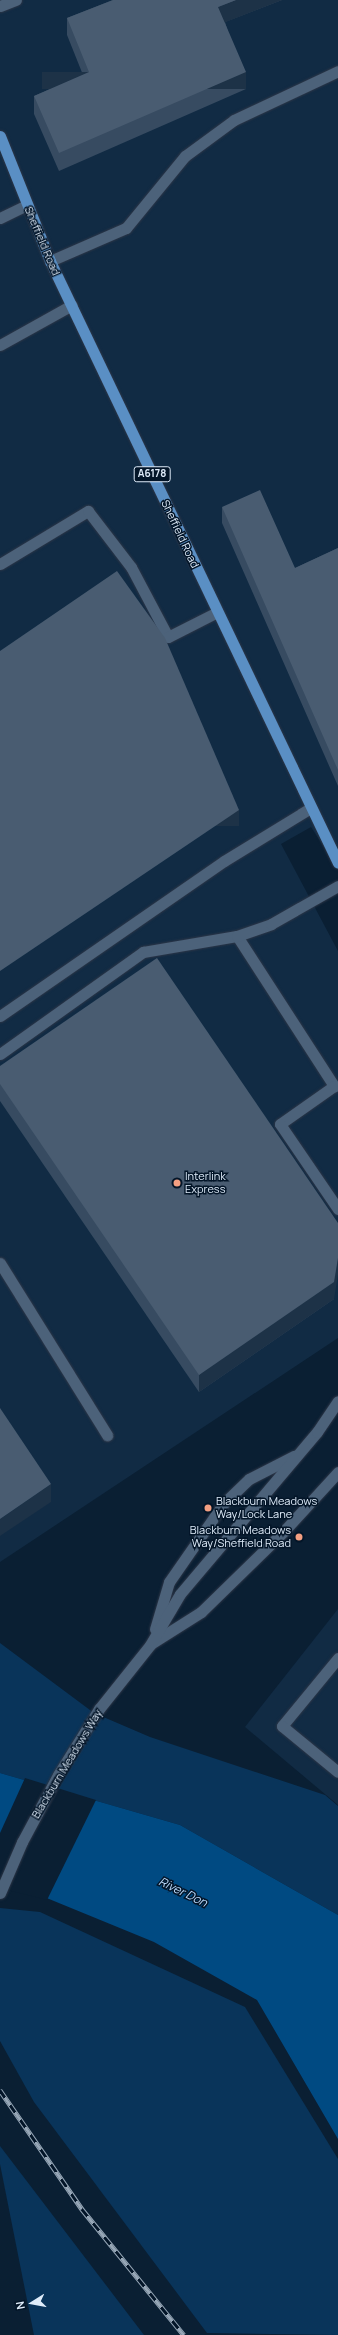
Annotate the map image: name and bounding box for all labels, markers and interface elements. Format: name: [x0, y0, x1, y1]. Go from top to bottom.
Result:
street label: Sheffield Road: [22, 205, 62, 277]
road number: A6178: [133, 466, 171, 482]
street label: Sheffield Road: [158, 498, 202, 570]
place label: Interlink Express: [185, 1170, 226, 1196]
marker: Interlink Express: [172, 1178, 182, 1188]
place label: Blackburn Meadows Way/Lock Lane: [216, 1495, 317, 1521]
marker: Blackburn Meadows Way/Lock Lane: [203, 1503, 213, 1513]
place label: Blackburn Meadows Way/Sheffield Road: [190, 1524, 291, 1550]
marker: Blackburn Meadows Way/Sheffield Road: [294, 1532, 304, 1542]
street label: Blackburn Meadows Way: [29, 1707, 105, 1821]
water label: River Don: [156, 1874, 210, 1910]
north arrow: [12, 2283, 52, 2323]
text: N: [12, 2300, 28, 2311]

